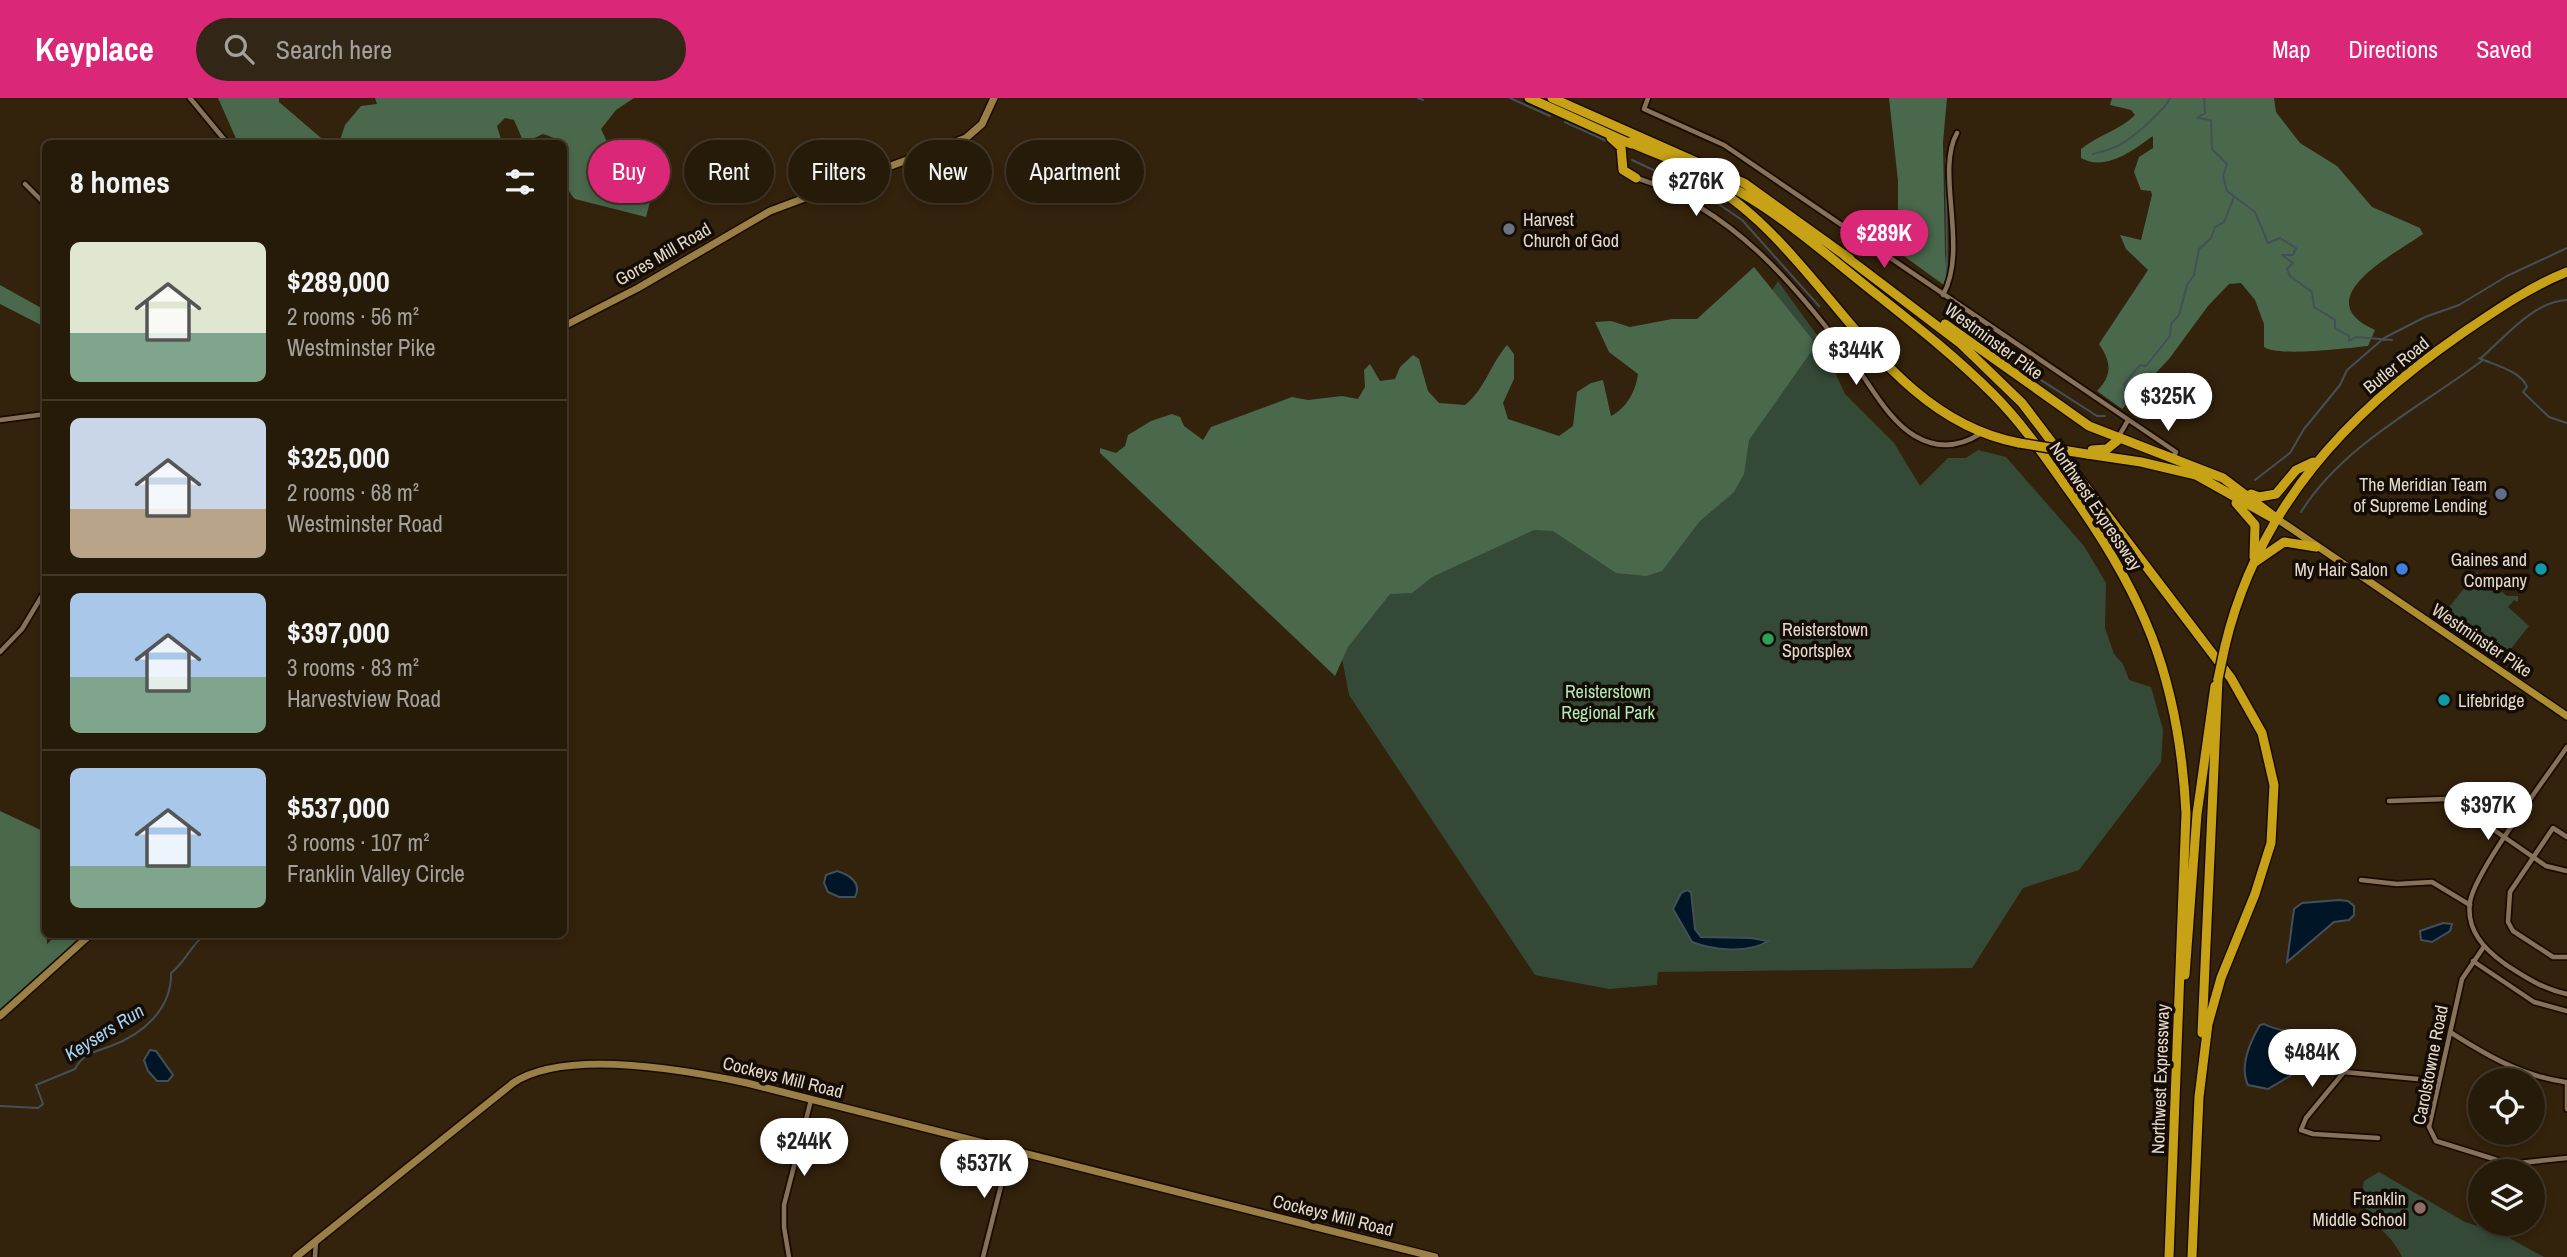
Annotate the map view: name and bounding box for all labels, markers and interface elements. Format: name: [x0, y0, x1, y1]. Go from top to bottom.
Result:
search box: [196, 18, 686, 81]
text: Keyplace: [35, 27, 154, 71]
icon: search: [220, 30, 258, 68]
text: Search here: [276, 32, 392, 67]
text: Map: [2272, 33, 2310, 65]
text: Directions: [2348, 33, 2438, 65]
text: Saved: [2476, 33, 2532, 65]
chip: Buy: [588, 140, 670, 203]
chip: Rent: [684, 140, 774, 203]
chip: Filters: [788, 140, 890, 203]
chip: New: [904, 140, 992, 203]
chip: Apartment: [1006, 140, 1144, 203]
pin: $276K: [1647, 158, 1745, 218]
text: 8 homes: [70, 162, 170, 202]
icon: filters: [501, 163, 539, 201]
text: $276K: [1668, 165, 1724, 196]
place label: Harvest Church of God: [1523, 207, 1619, 253]
pin: $289K: [1835, 211, 1933, 270]
street label: Gores Mill Road: [611, 217, 715, 291]
text: $289K: [1856, 217, 1912, 248]
marker: Harvest Church of God: [1501, 221, 1517, 237]
text: $289,000: [287, 261, 390, 301]
icon: home: [126, 270, 210, 354]
street label: Westminster Pike: [1940, 297, 2048, 385]
text: 2 rooms · 56 m²: [287, 301, 419, 332]
pin: $344K: [1807, 328, 1905, 387]
street label: Butler Road: [2358, 331, 2434, 399]
text: Westminster Pike: [287, 332, 436, 363]
text: $344K: [1828, 334, 1884, 365]
pin: $325K: [2119, 374, 2217, 433]
text: $325K: [2140, 380, 2196, 411]
text: $325,000: [287, 437, 390, 477]
street label: Northwest Expressway: [2044, 437, 2149, 576]
icon: home: [126, 446, 210, 530]
place label: The Meridian Team of Supreme Lending: [2353, 472, 2488, 518]
text: 2 rooms · 68 m²: [287, 477, 419, 508]
marker: The Meridian Team of Supreme Lending: [2493, 486, 2509, 502]
text: Westminster Road: [287, 508, 443, 539]
place label: Gaines and Company: [2451, 547, 2528, 593]
place label: My Hair Salon: [2294, 557, 2388, 582]
marker: My Hair Salon: [2394, 561, 2410, 577]
marker: Gaines and Company: [2533, 561, 2549, 577]
street label: Westminster Pike: [2427, 597, 2537, 683]
text: $397,000: [287, 612, 390, 652]
place label: Reisterstown Sportsplex: [1782, 617, 1868, 663]
icon: home: [126, 621, 210, 705]
marker: Reisterstown Sportsplex: [1760, 631, 1776, 647]
text: 3 rooms · 83 m²: [287, 652, 419, 683]
park label: Reisterstown Regional Park: [1561, 679, 1655, 725]
text: Harvestview Road: [287, 683, 441, 714]
place label: Lifebridge: [2458, 688, 2524, 713]
marker: Lifebridge: [2436, 692, 2452, 708]
pin: $397K: [2439, 782, 2537, 842]
text: $537,000: [287, 787, 390, 827]
text: $397K: [2460, 789, 2516, 820]
icon: home: [126, 796, 210, 880]
text: 3 rooms · 107 m²: [287, 827, 430, 858]
text: Franklin Valley Circle: [287, 858, 465, 889]
water label: Keysers Run: [59, 997, 149, 1067]
street label: Northwest Expressway: [2145, 1003, 2175, 1154]
street label: Carolstowne Road: [2406, 1003, 2454, 1127]
pin: $484K: [2263, 1030, 2361, 1089]
text: $484K: [2284, 1036, 2340, 1067]
street label: Cockeys Mill Road: [720, 1050, 846, 1104]
map controls: [2468, 1068, 2545, 1236]
button: locate: [2468, 1068, 2545, 1145]
pin: $244K: [755, 1118, 853, 1178]
text: $244K: [776, 1125, 832, 1156]
pin: $537K: [935, 1140, 1033, 1200]
text: $537K: [956, 1147, 1012, 1178]
button: layers: [2468, 1159, 2545, 1236]
place label: Franklin Middle School: [2312, 1186, 2406, 1232]
street label: Cockeys Mill Road: [1270, 1188, 1396, 1242]
marker: Franklin Middle School: [2412, 1200, 2428, 1216]

